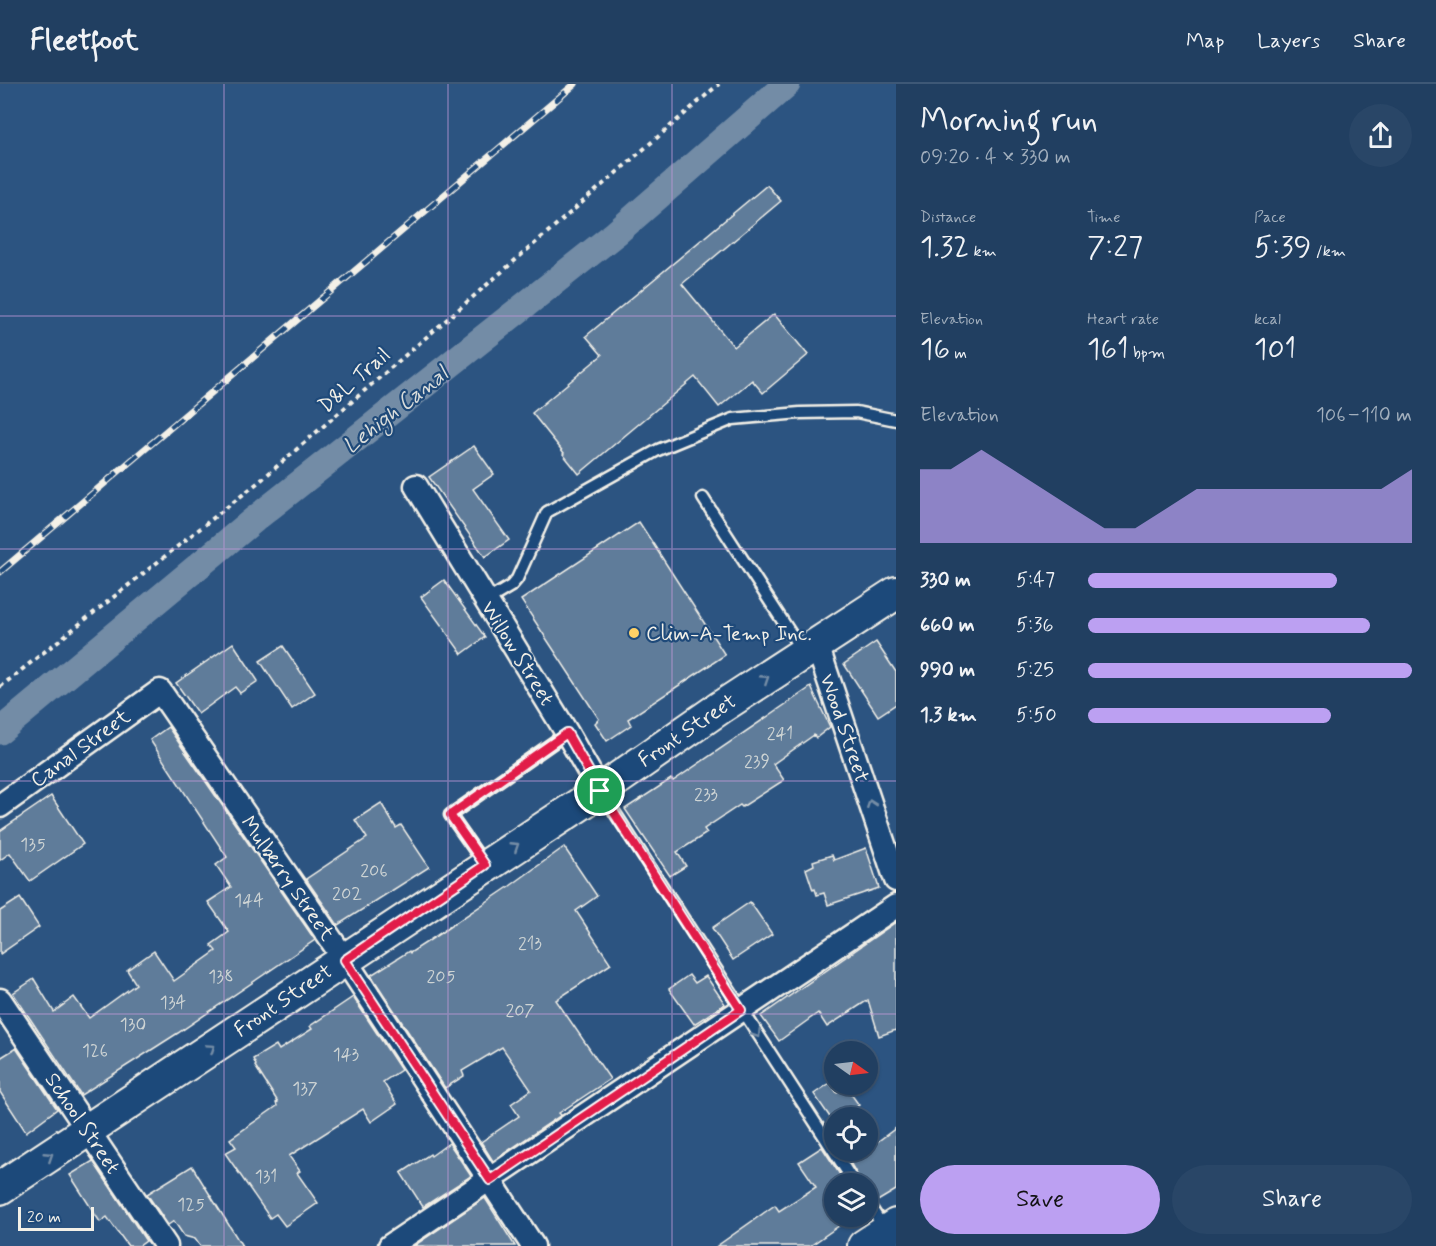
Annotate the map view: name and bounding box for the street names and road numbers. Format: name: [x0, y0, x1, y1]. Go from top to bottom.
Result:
street label: D&L Trail: [313, 342, 397, 420]
street label: Willow Street: [474, 596, 560, 711]
street label: Wood Street: [812, 670, 876, 787]
street label: Front Street: [633, 688, 742, 774]
street label: Canal Street: [25, 703, 137, 795]
street label: Mulberry Street: [234, 811, 341, 947]
street label: Front Street: [229, 958, 338, 1044]
street label: School Street: [38, 1067, 126, 1180]

